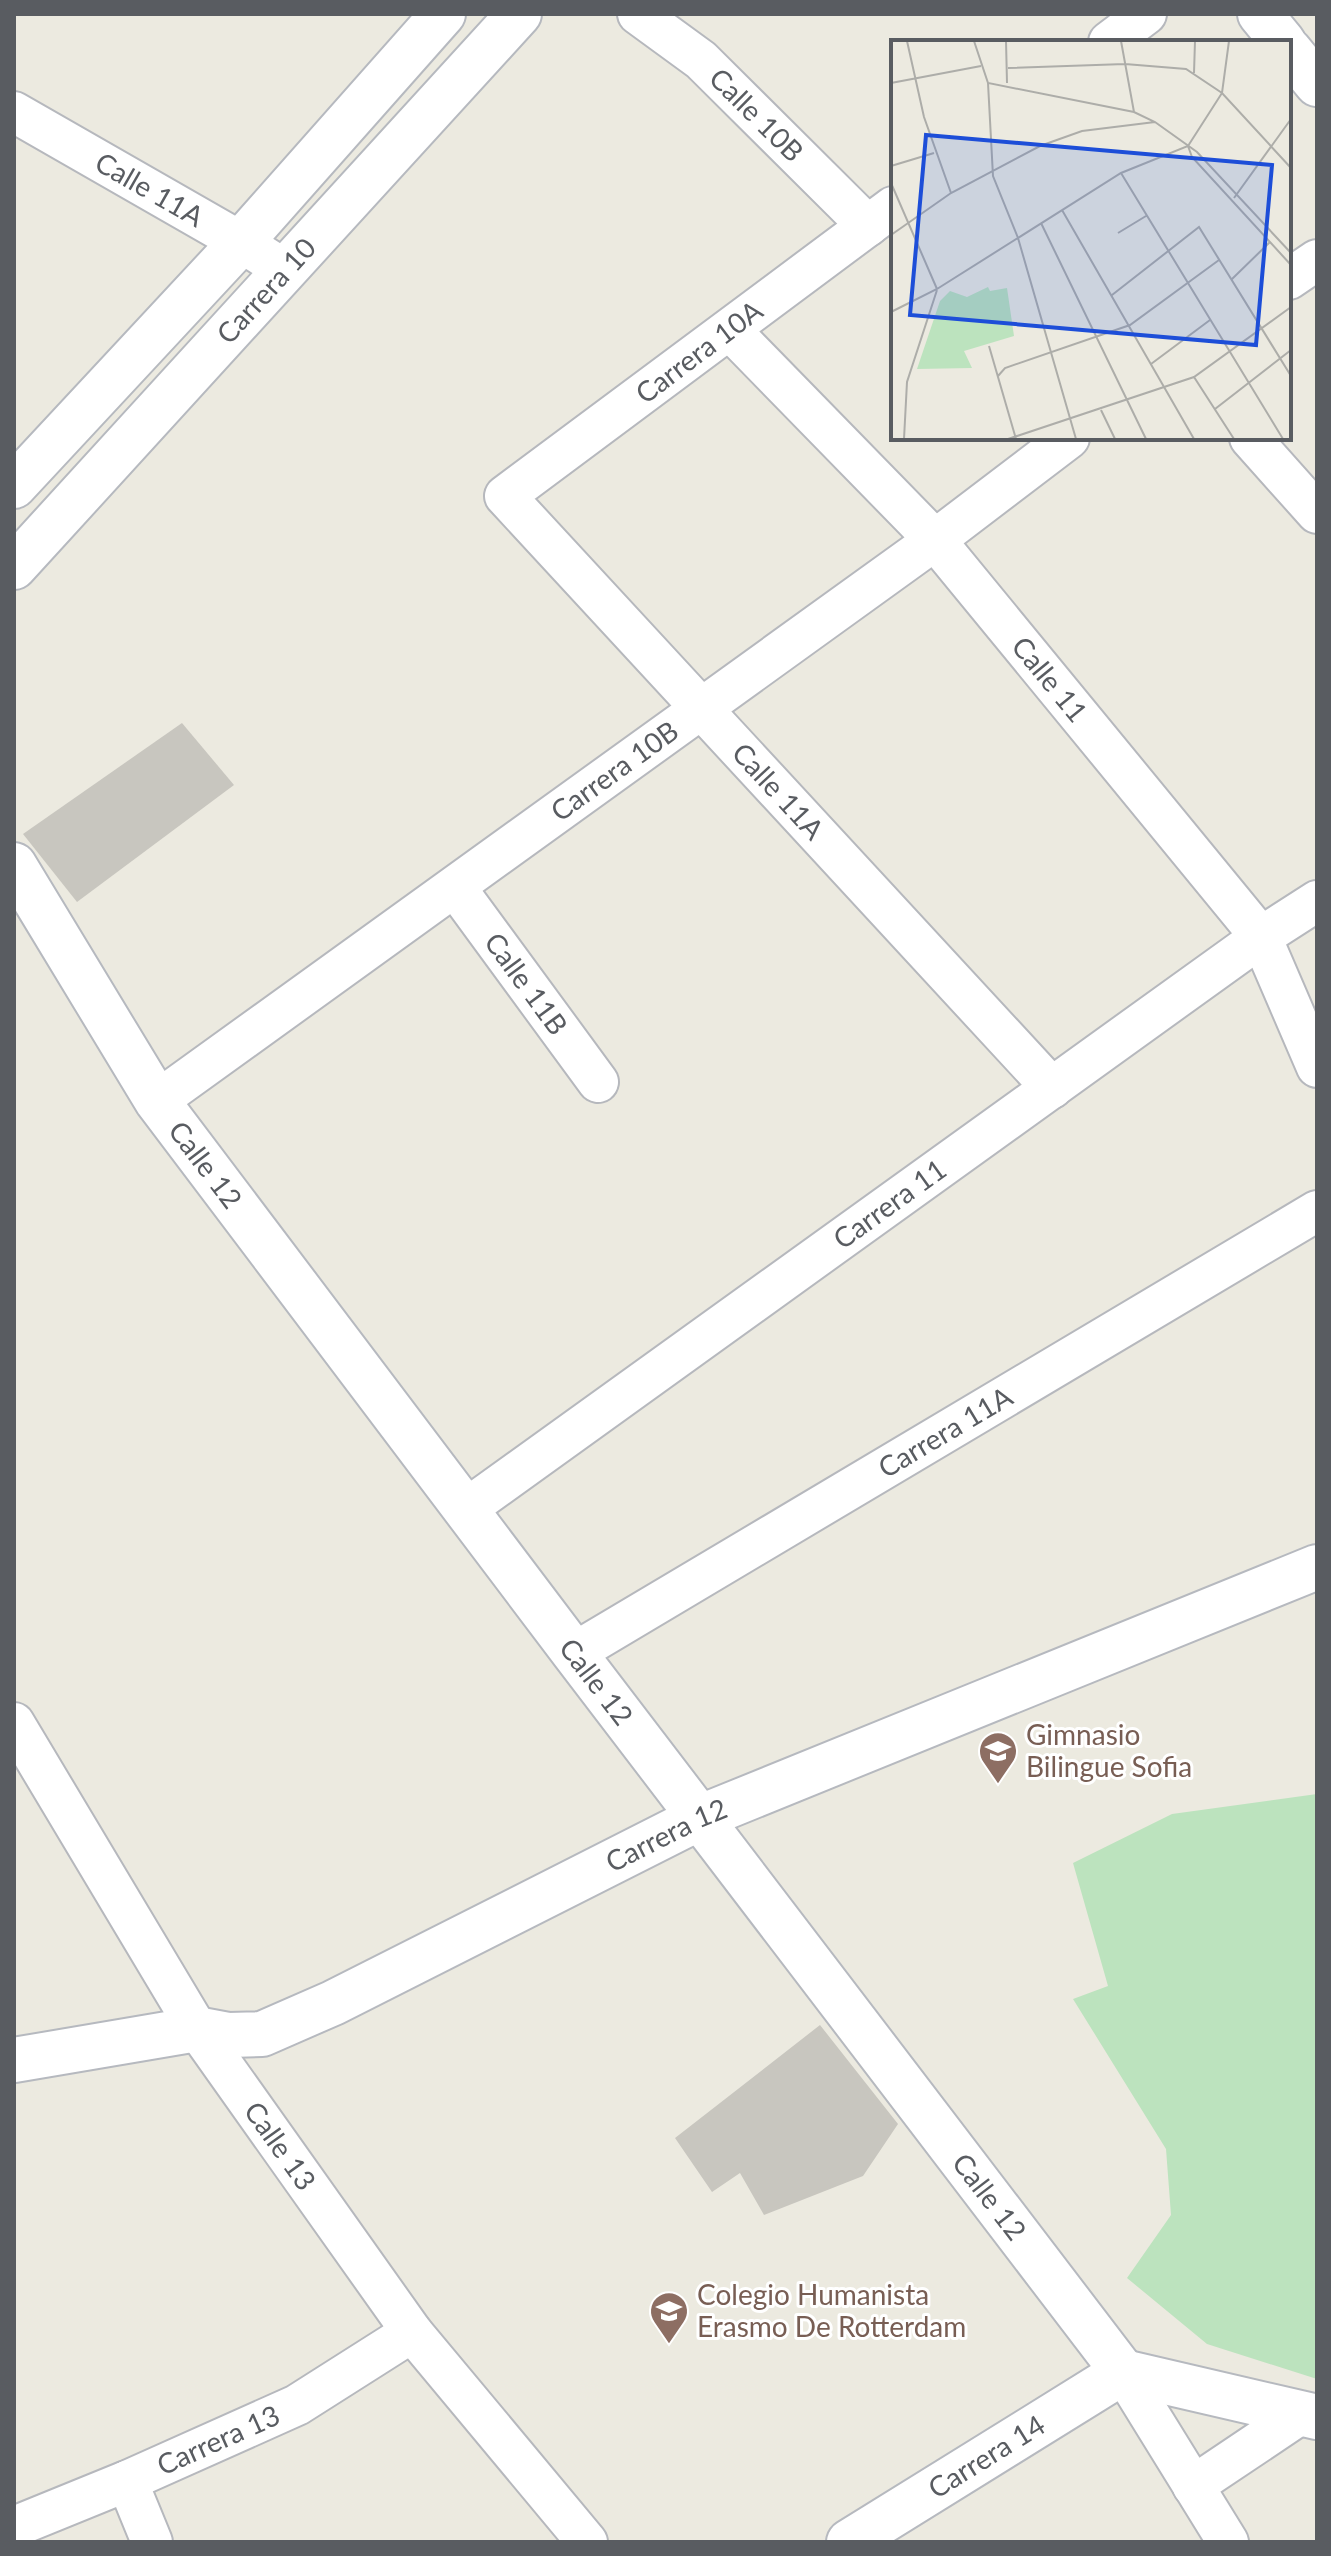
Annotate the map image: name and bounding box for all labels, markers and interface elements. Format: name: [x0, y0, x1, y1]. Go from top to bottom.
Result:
inset map: [891, 40, 1291, 440]
street label: Calle 10B: [703, 60, 811, 168]
street label: Calle 11A: [90, 144, 210, 233]
street label: Carrera 10: [209, 230, 322, 350]
street label: Carrera 10A: [628, 293, 768, 410]
street label: Calle 11: [1005, 629, 1095, 728]
street label: Carrera 10B: [544, 713, 684, 828]
street label: Calle 11A: [726, 735, 832, 846]
street label: Calle 11B: [478, 925, 575, 1041]
street label: Calle 12: [162, 1114, 250, 1215]
street label: Carrera 11: [826, 1151, 952, 1255]
street label: Carrera 11A: [872, 1378, 1018, 1484]
street label: Calle 12: [553, 1631, 641, 1731]
place label: Gimnasio Bilingue Sofia: [1026, 1717, 1192, 1783]
school or university icon: Gimnasio Bilingue Sofia: [977, 1730, 1019, 1785]
street label: Carrera 12: [600, 1790, 732, 1878]
street label: Calle 13: [238, 2095, 324, 2196]
street label: Calle 12: [946, 2146, 1034, 2246]
place label: Colegio Humanista Erasmo De Rotterdam: [697, 2277, 966, 2343]
school or university icon: Colegio Humanista Erasmo De Rotterdam: [648, 2290, 690, 2345]
street label: Carrera 13: [151, 2397, 285, 2481]
street label: Carrera 14: [922, 2407, 1051, 2505]

